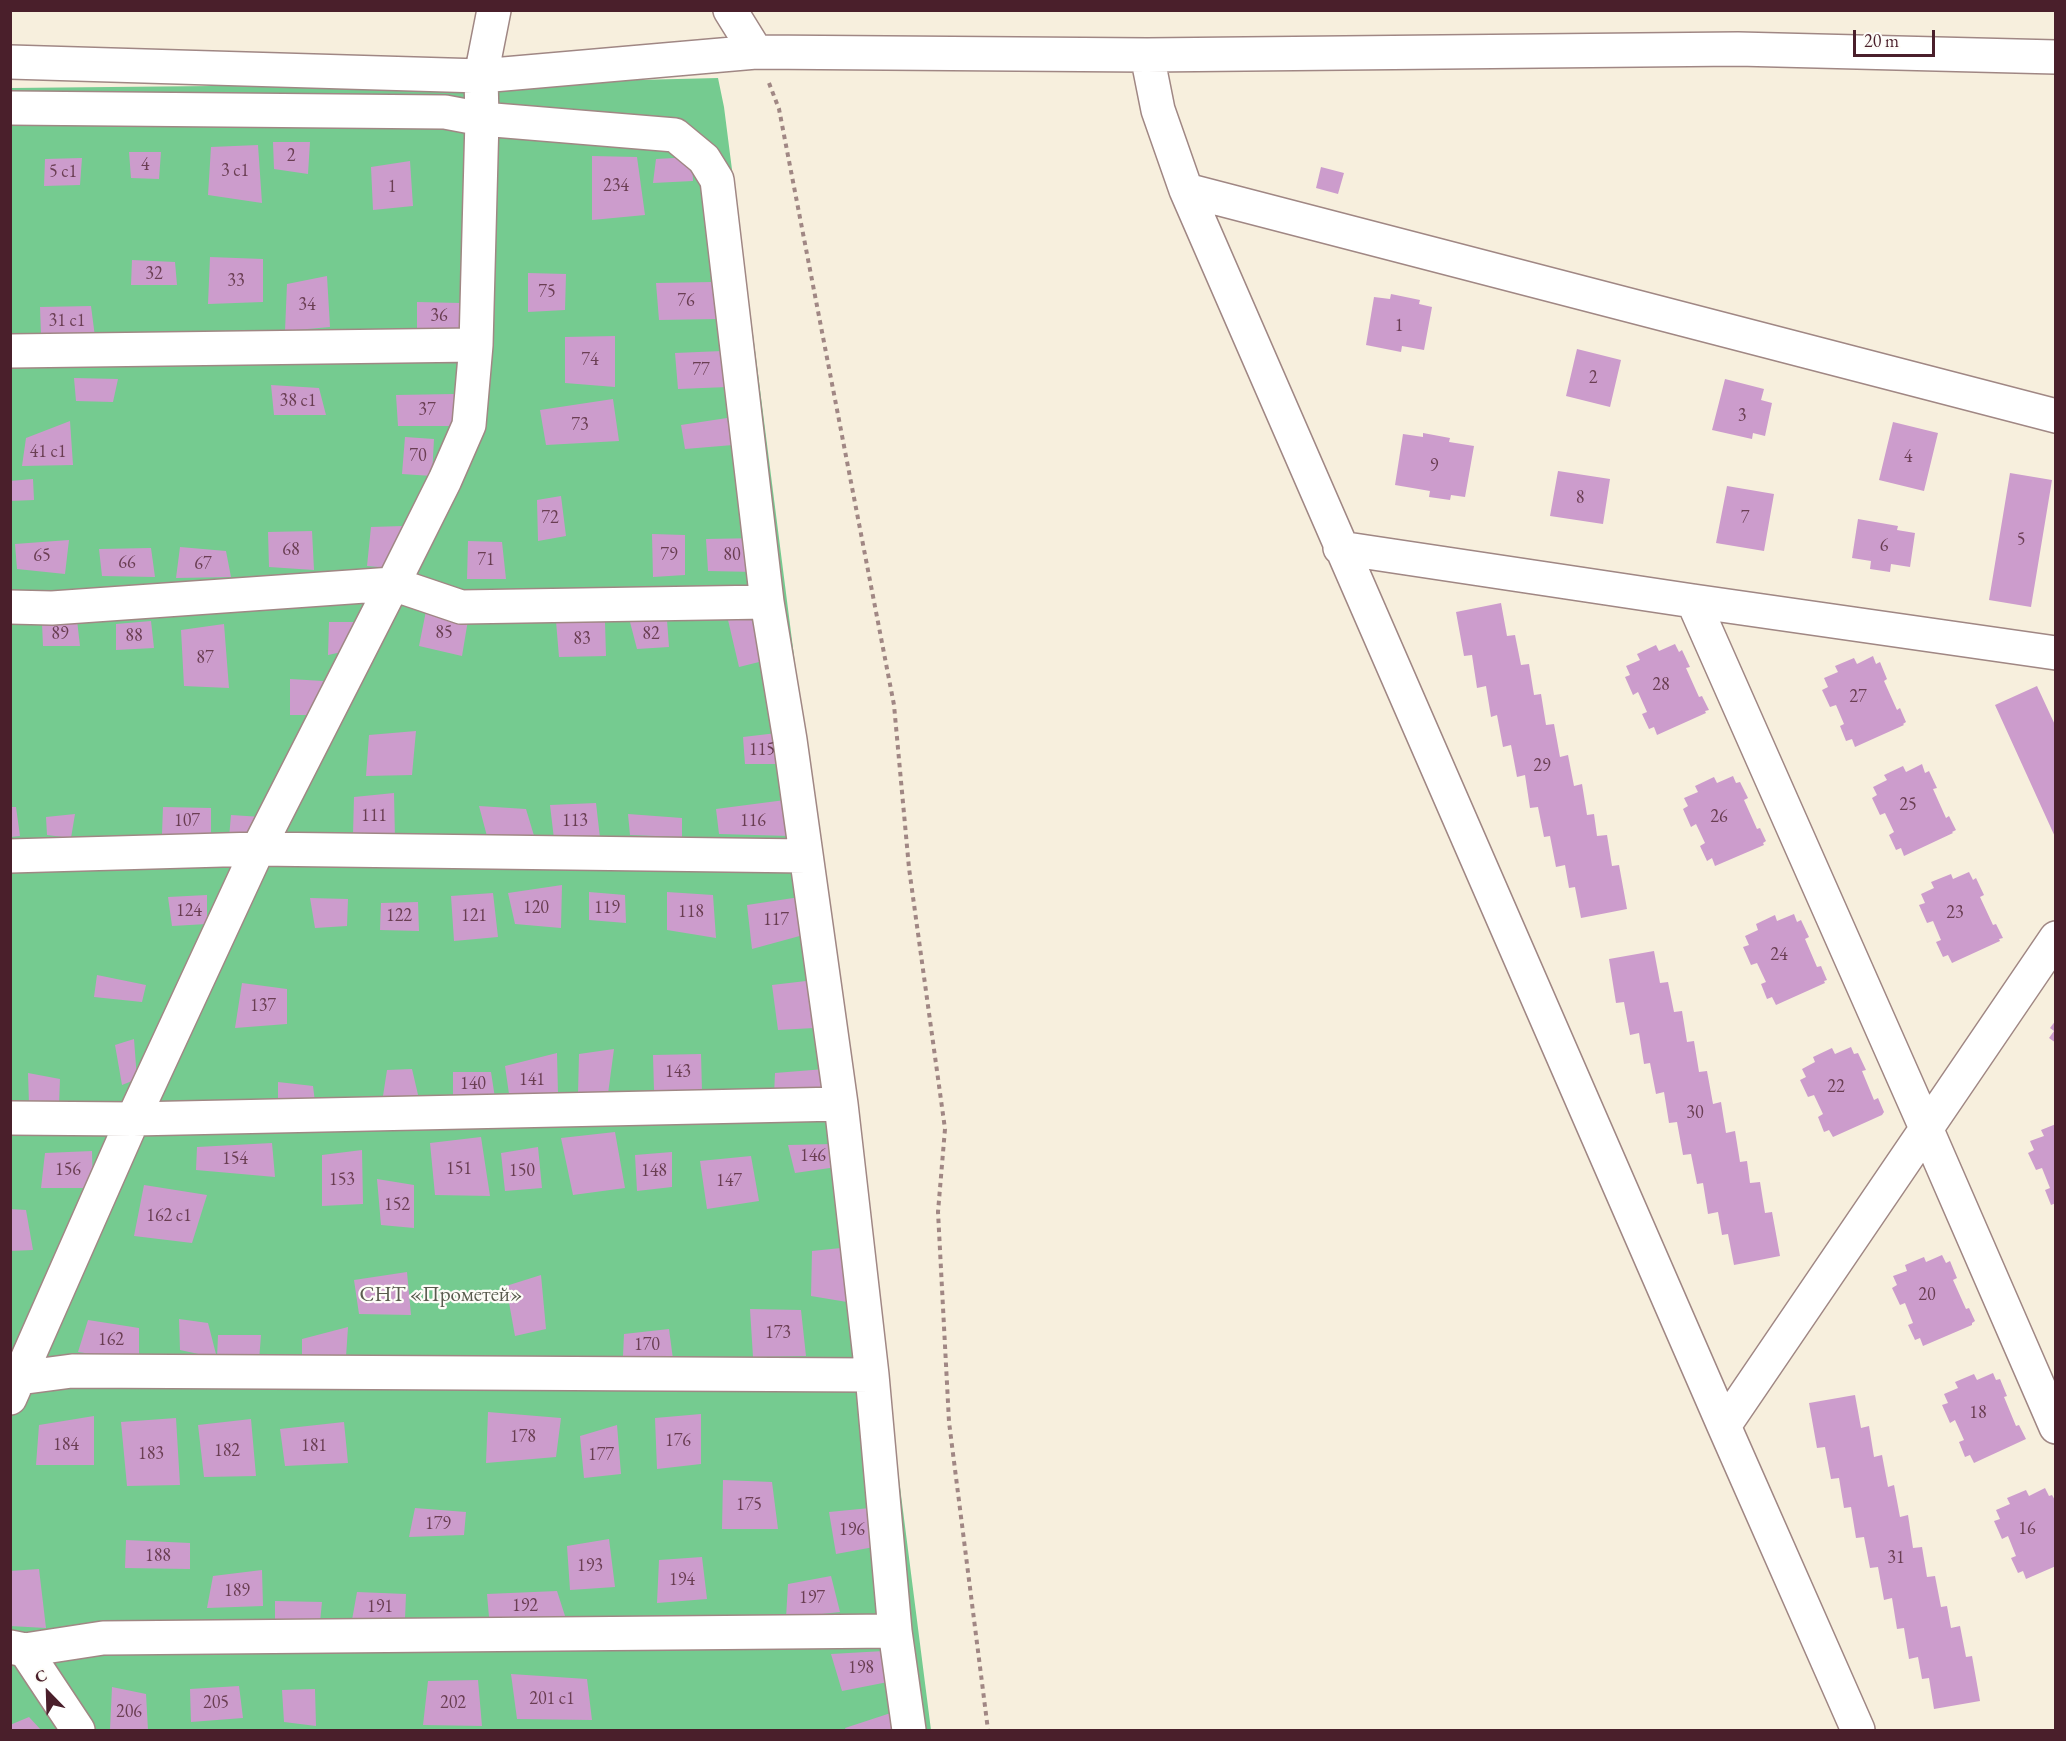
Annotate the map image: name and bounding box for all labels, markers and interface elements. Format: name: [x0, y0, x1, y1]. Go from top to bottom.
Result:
scale bar: [1856, 18, 1938, 56]
text: 20 m: [1864, 29, 1899, 52]
house number: 2: [287, 145, 295, 167]
house number: 4: [141, 154, 149, 176]
house number: 3 с1: [221, 160, 249, 182]
house number: 5 с1: [49, 161, 77, 183]
house number: 234: [603, 175, 629, 197]
house number: 1: [388, 176, 396, 198]
house number: 32: [145, 263, 163, 285]
house number: 33: [227, 270, 245, 292]
house number: 75: [538, 281, 556, 303]
house number: 76: [677, 290, 695, 312]
house number: 34: [298, 294, 316, 316]
house number: 36: [430, 305, 448, 327]
house number: 31 с1: [49, 310, 85, 332]
house number: 1: [1395, 315, 1403, 337]
house number: 74: [581, 349, 599, 371]
house number: 77: [692, 359, 710, 381]
house number: 2: [1589, 367, 1597, 389]
house number: 38 с1: [280, 390, 316, 412]
house number: 37: [418, 399, 436, 421]
house number: 3: [1738, 405, 1746, 427]
house number: 73: [571, 414, 589, 436]
house number: 41 с1: [30, 441, 66, 463]
house number: 70: [409, 445, 427, 467]
house number: 4: [1904, 446, 1912, 468]
house number: 9: [1430, 455, 1438, 477]
house number: 8: [1576, 487, 1584, 509]
house number: 72: [541, 507, 559, 529]
house number: 7: [1741, 507, 1749, 529]
house number: 5: [2017, 529, 2025, 551]
house number: 6: [1880, 535, 1888, 557]
house number: 68: [282, 539, 300, 561]
house number: 79: [660, 544, 678, 566]
house number: 80: [723, 544, 741, 566]
house number: 65: [33, 545, 51, 567]
house number: 71: [477, 549, 495, 571]
house number: 66: [118, 552, 136, 574]
house number: 67: [194, 553, 212, 575]
house number: 85: [435, 622, 453, 644]
house number: 89: [51, 623, 69, 645]
house number: 82: [642, 623, 660, 645]
house number: 88: [125, 625, 143, 647]
house number: 83: [573, 628, 591, 650]
house number: 87: [196, 647, 214, 669]
house number: 28: [1652, 674, 1670, 696]
house number: 27: [1849, 686, 1867, 708]
house number: 115: [749, 739, 775, 761]
house number: 29: [1533, 755, 1551, 777]
house number: 25: [1899, 794, 1917, 816]
house number: 111: [361, 805, 387, 827]
house number: 26: [1710, 806, 1728, 828]
house number: 107: [174, 810, 200, 832]
house number: 113: [562, 810, 588, 832]
house number: 116: [740, 810, 766, 832]
house number: 120: [523, 897, 549, 919]
house number: 119: [594, 897, 620, 919]
house number: 124: [176, 900, 202, 922]
house number: 118: [678, 901, 704, 923]
house number: 23: [1946, 902, 1964, 924]
house number: 122: [386, 905, 412, 927]
house number: 121: [461, 905, 487, 927]
house number: 117: [763, 909, 789, 931]
house number: 24: [1770, 944, 1788, 966]
house number: 137: [250, 995, 276, 1017]
house number: 143: [665, 1061, 691, 1083]
house number: 141: [519, 1069, 545, 1091]
house number: 140: [460, 1073, 486, 1095]
house number: 22: [1827, 1076, 1845, 1098]
house number: 30: [1686, 1102, 1704, 1124]
house number: 146: [800, 1145, 826, 1167]
house number: 154: [222, 1148, 248, 1170]
house number: 151: [446, 1158, 472, 1180]
house number: 156: [55, 1159, 81, 1181]
house number: 150: [509, 1160, 535, 1182]
house number: 148: [641, 1160, 667, 1182]
house number: 153: [329, 1169, 355, 1191]
house number: 147: [716, 1170, 742, 1192]
house number: 152: [384, 1194, 410, 1216]
house number: 162 с1: [146, 1205, 192, 1227]
park label: СНТ «Прометей»: [360, 1282, 522, 1308]
house number: 20: [1918, 1284, 1936, 1306]
house number: 173: [765, 1322, 791, 1344]
house number: 162: [98, 1329, 124, 1351]
house number: 170: [634, 1334, 660, 1356]
house number: 18: [1969, 1402, 1987, 1424]
house number: 178: [510, 1426, 536, 1448]
house number: 176: [665, 1430, 691, 1452]
house number: 184: [53, 1434, 79, 1456]
house number: 181: [301, 1435, 327, 1457]
house number: 182: [214, 1440, 240, 1462]
house number: 183: [138, 1443, 164, 1465]
house number: 177: [588, 1444, 614, 1466]
house number: 175: [736, 1494, 762, 1516]
house number: 179: [425, 1513, 451, 1535]
house number: 16: [2018, 1518, 2036, 1540]
house number: 196: [839, 1519, 865, 1541]
house number: 188: [145, 1545, 171, 1567]
house number: 31: [1887, 1547, 1905, 1569]
house number: 193: [577, 1555, 603, 1577]
house number: 194: [669, 1569, 695, 1591]
house number: 189: [224, 1580, 250, 1602]
house number: 197: [799, 1587, 825, 1609]
house number: 192: [512, 1595, 538, 1617]
house number: 191: [367, 1596, 393, 1618]
house number: 198: [848, 1657, 874, 1679]
north arrow: [18, 1663, 78, 1723]
text: С: [31, 1664, 50, 1688]
house number: 201 с1: [529, 1688, 575, 1710]
house number: 205: [203, 1692, 229, 1714]
house number: 202: [440, 1692, 466, 1714]
house number: 206: [116, 1701, 142, 1723]

